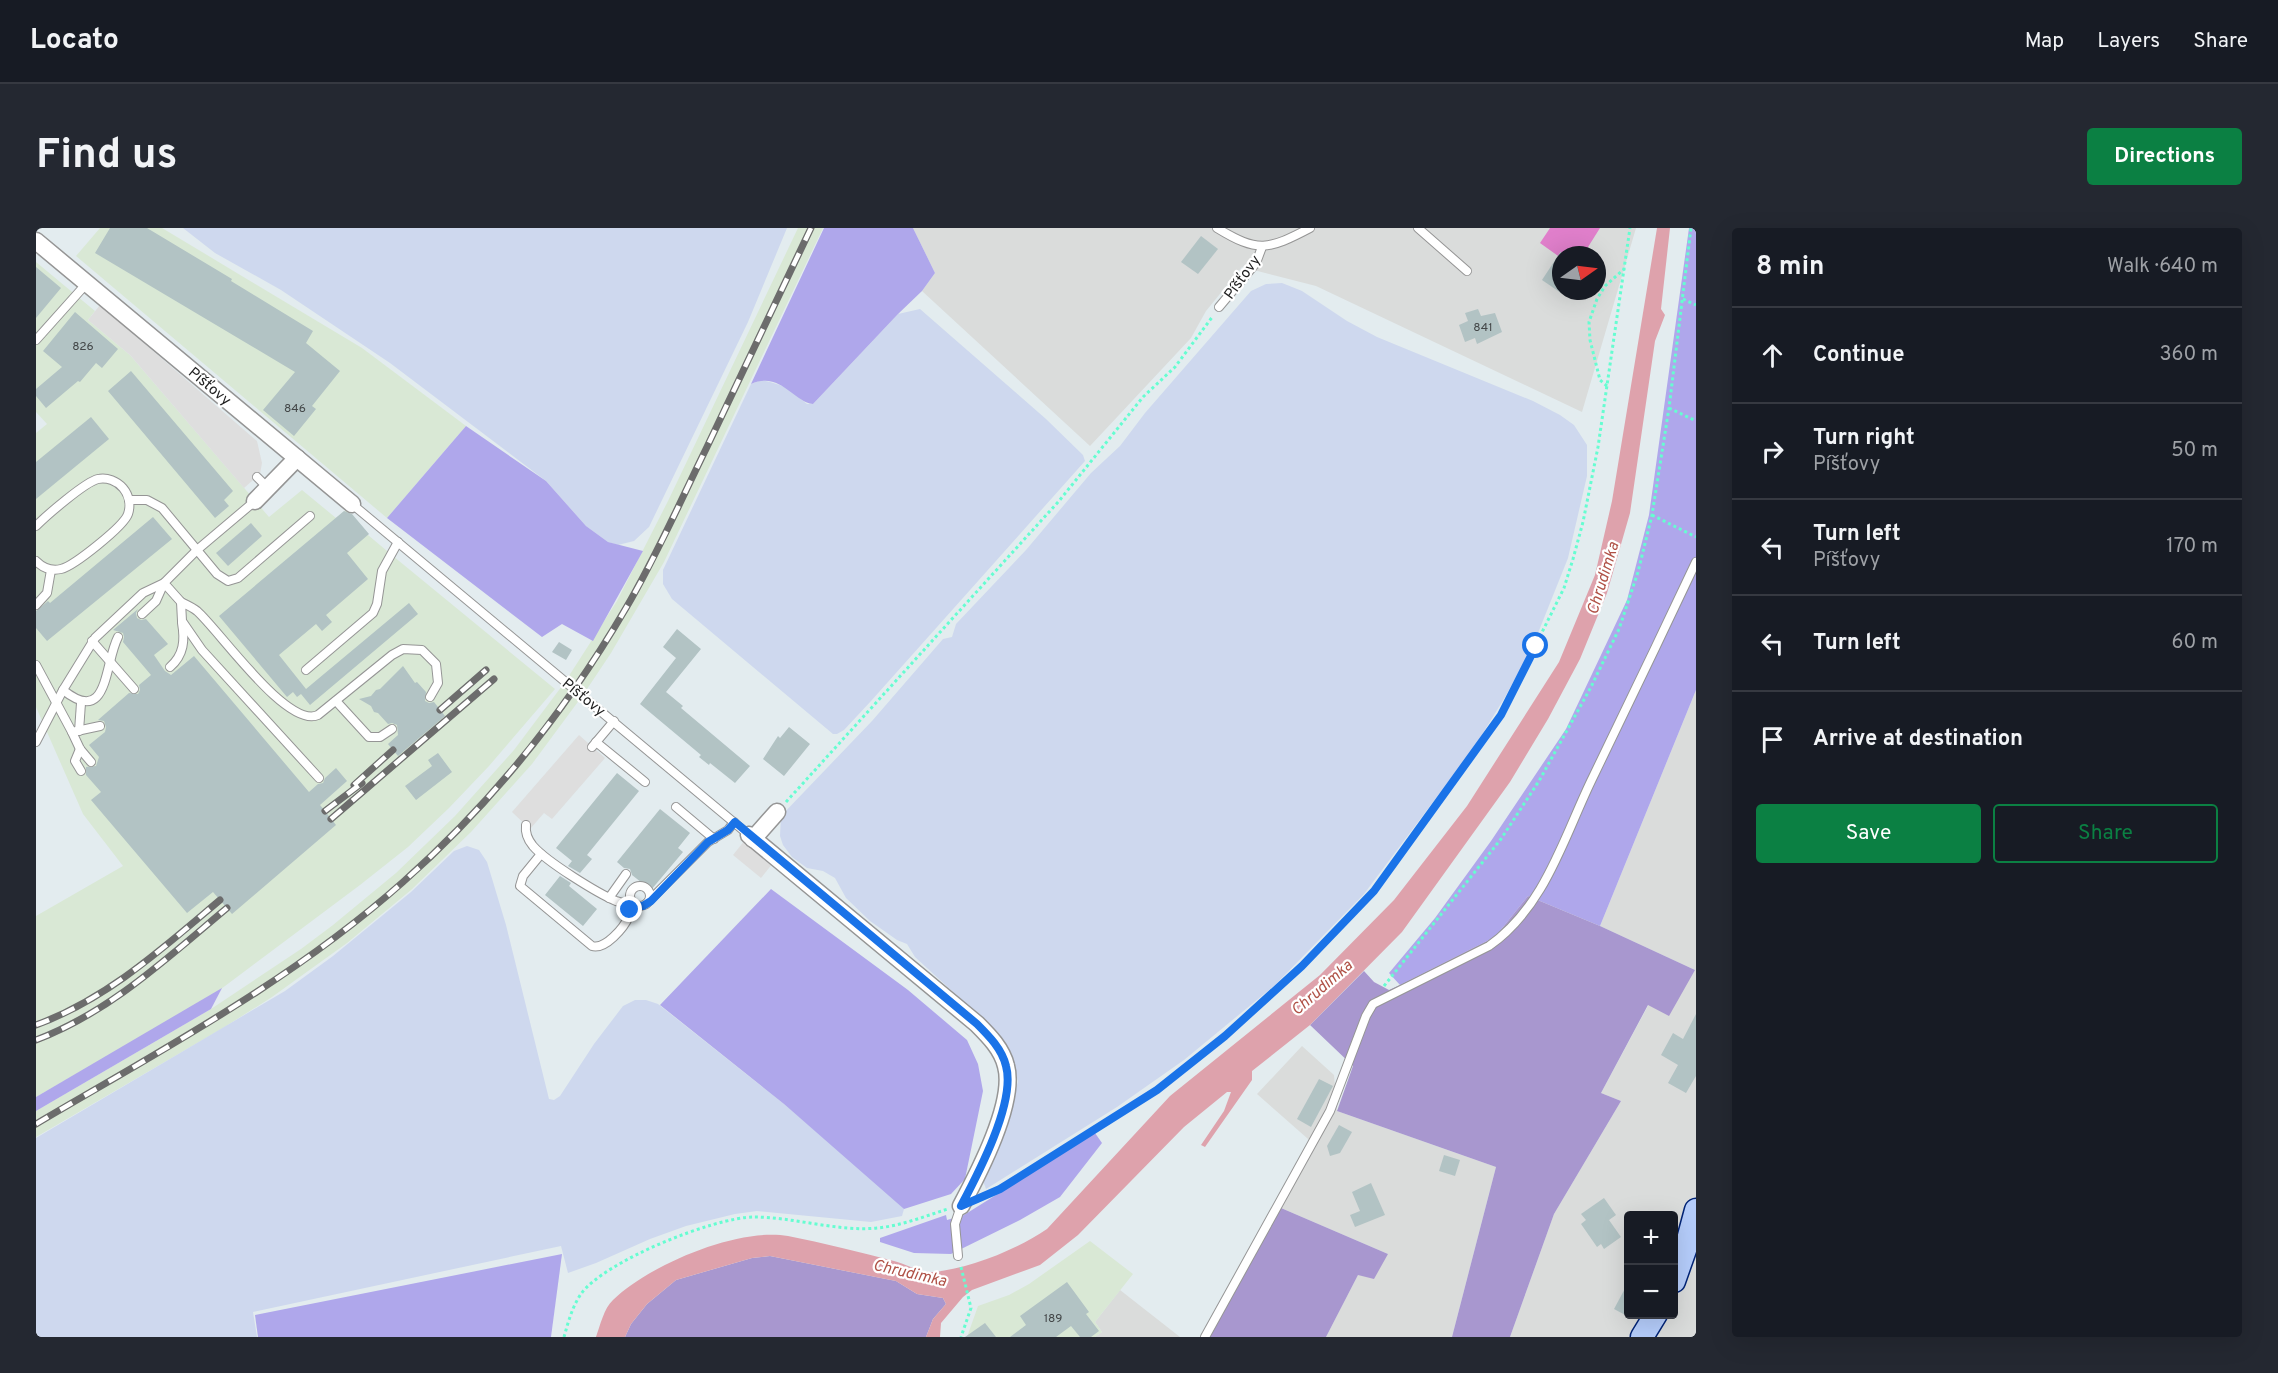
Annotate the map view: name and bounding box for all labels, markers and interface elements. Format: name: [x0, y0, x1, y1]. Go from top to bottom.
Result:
text: Locato: [30, 23, 119, 59]
text: Map: [2025, 28, 2064, 55]
text: Layers: [2097, 28, 2160, 55]
text: Share: [2193, 28, 2248, 55]
button: Directions: [2087, 128, 2242, 185]
text: Find us: [36, 130, 177, 183]
north arrow: [1552, 246, 1606, 300]
text: 8 min: [1756, 251, 1824, 284]
street label: Píšťovy: [1221, 252, 1266, 304]
text: Walk · 640 m: [2107, 254, 2218, 280]
house number: 841: [1473, 320, 1493, 336]
house number: 826: [72, 339, 94, 355]
icon: ahead: [1756, 339, 1789, 372]
text: Continue: [1813, 342, 1904, 369]
text: 360 m: [2160, 342, 2218, 368]
street label: Píšťovy: [184, 364, 234, 411]
house number: 846: [284, 401, 306, 417]
text: Turn right: [1813, 425, 1915, 452]
icon: right: [1756, 435, 1789, 468]
text: 50 m: [2171, 438, 2218, 464]
text: Píšťovy: [1813, 452, 1880, 478]
text: Turn left: [1813, 521, 1901, 548]
icon: left: [1756, 531, 1789, 564]
text: 170 m: [2166, 534, 2218, 560]
water label: Chrudimka: [1583, 539, 1625, 617]
text: Píšťovy: [1813, 548, 1880, 574]
icon: left: [1756, 627, 1789, 660]
text: Turn left: [1813, 630, 1901, 657]
text: 60 m: [2172, 630, 2218, 656]
route start: [1522, 632, 1548, 658]
street label: Píšťovy: [557, 675, 609, 721]
icon: arrive: [1756, 723, 1789, 756]
text: Arrive at destination: [1813, 726, 2023, 753]
button: Save: [1756, 804, 1981, 863]
button: Share: [1993, 804, 2218, 863]
route end: [616, 896, 642, 922]
water label: Chrudimka: [1287, 956, 1358, 1021]
map controls: [1624, 1211, 1678, 1319]
button: +: [1624, 1211, 1678, 1265]
water label: Chrudimka: [871, 1256, 949, 1292]
button: −: [1624, 1265, 1678, 1319]
house number: 189: [1044, 1311, 1062, 1327]

